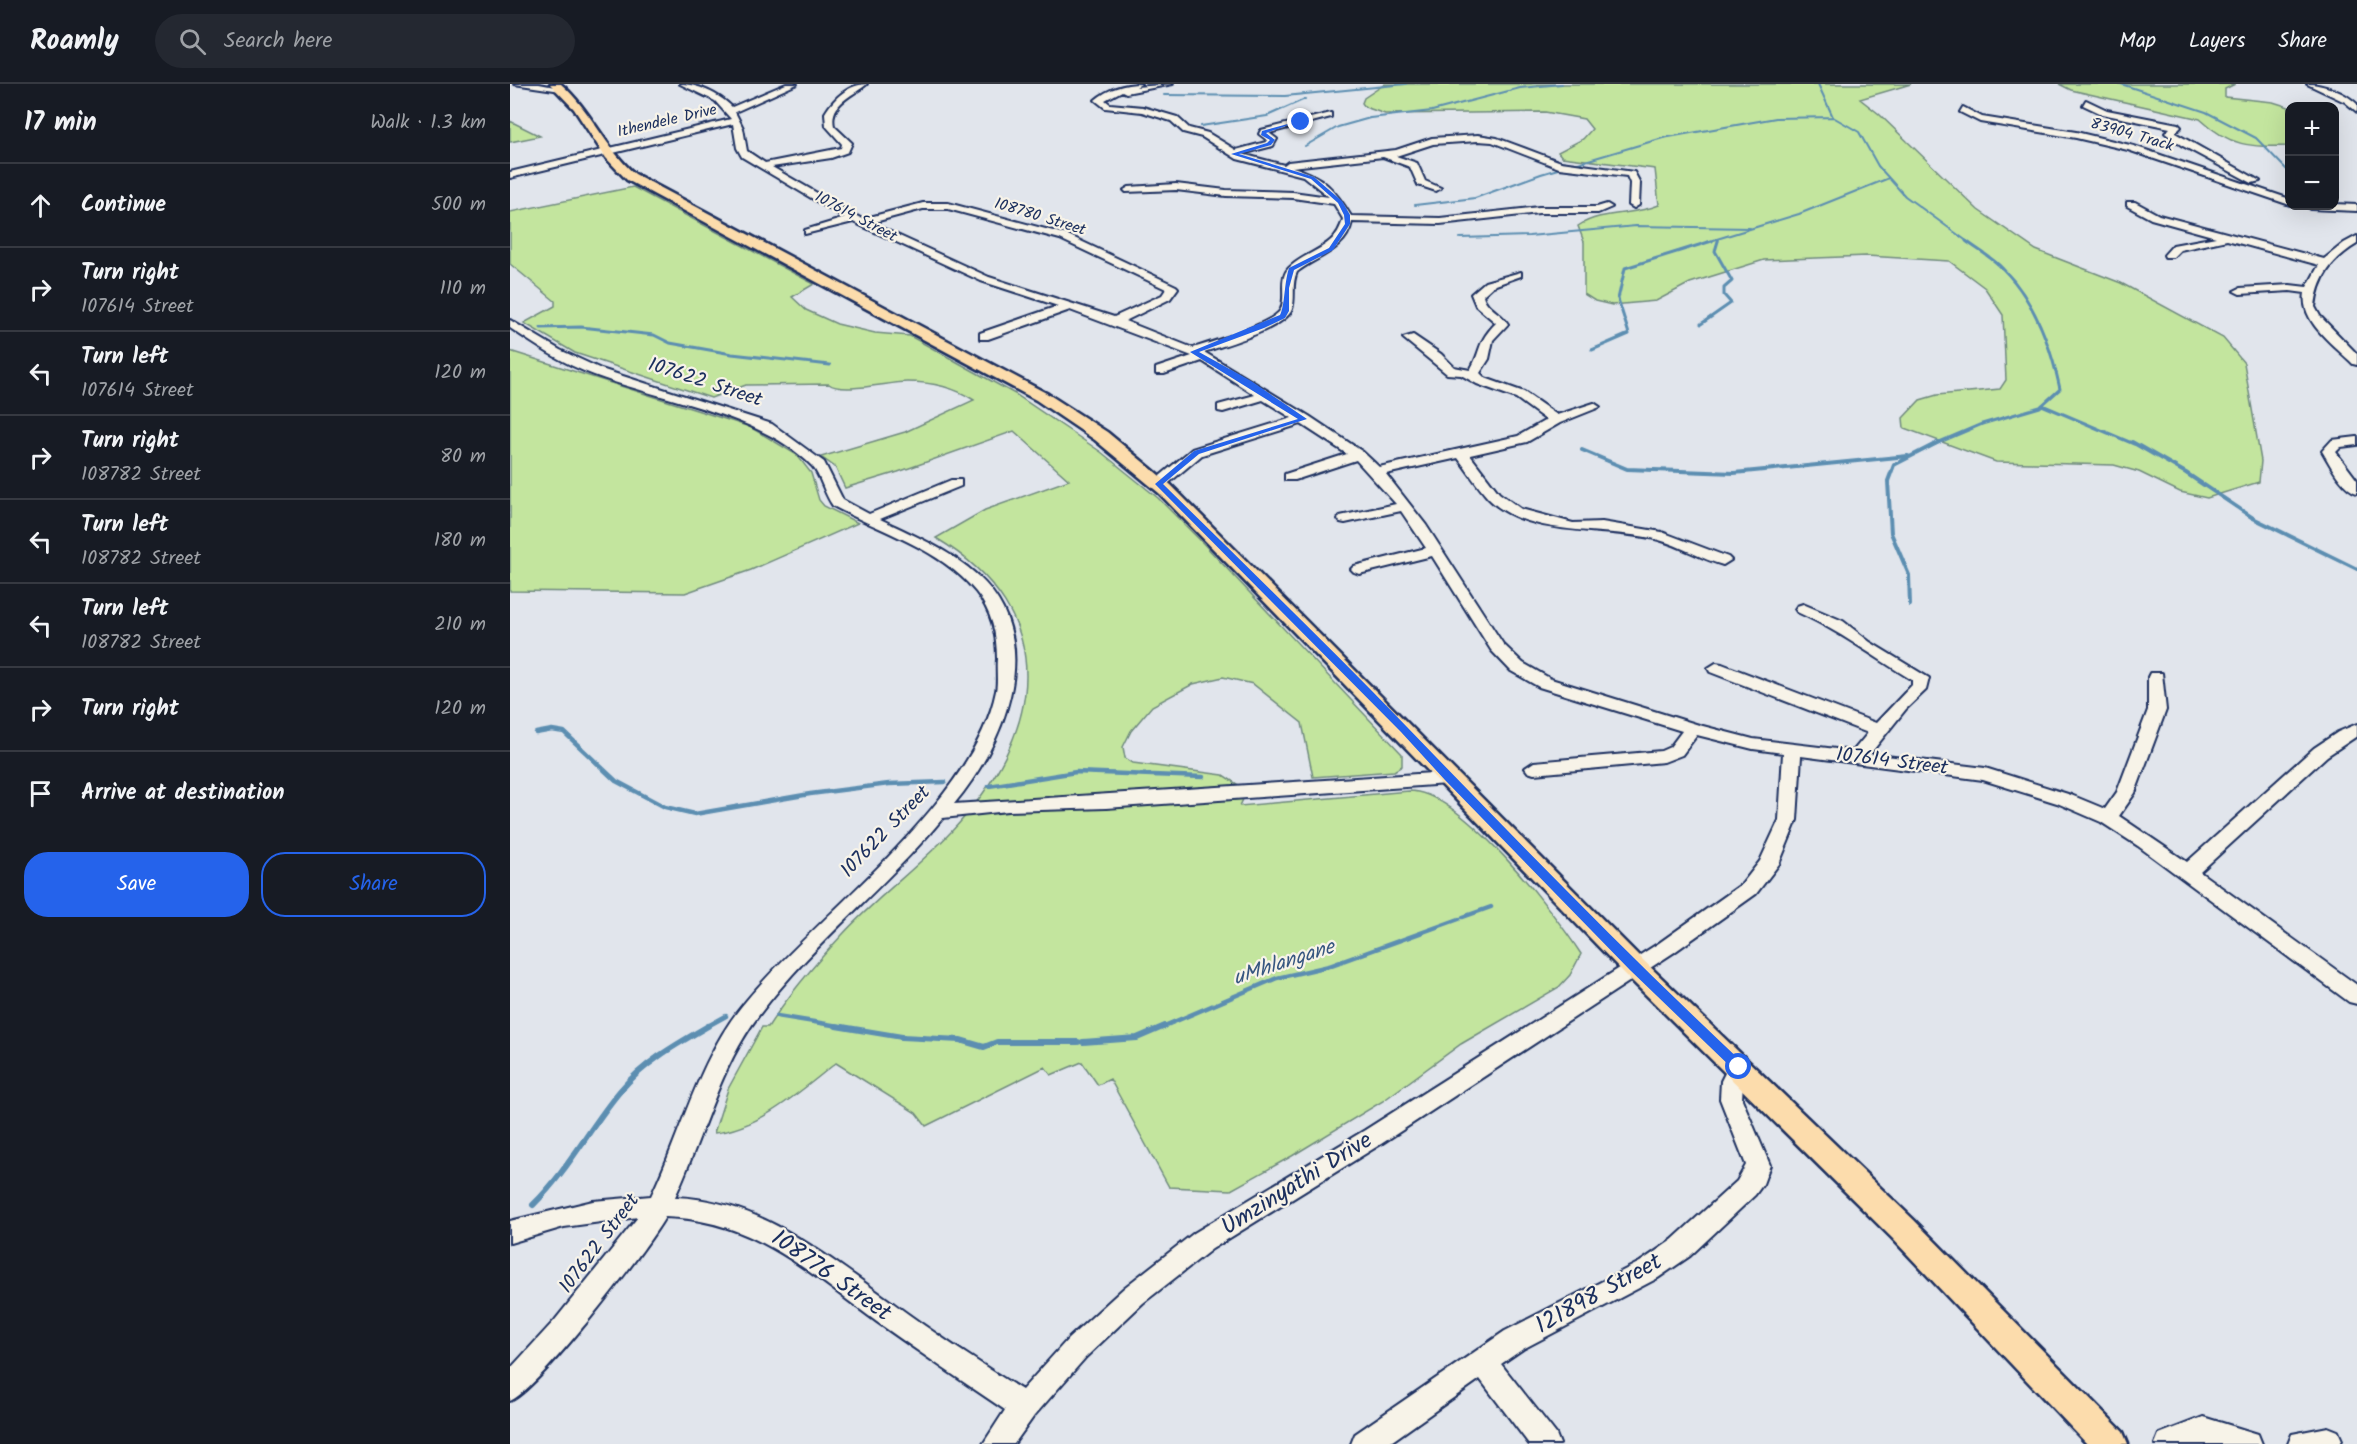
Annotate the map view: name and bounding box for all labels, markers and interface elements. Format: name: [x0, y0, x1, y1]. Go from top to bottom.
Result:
search box: [155, 14, 575, 68]
text: Roamly: [30, 19, 119, 64]
text: Search here: [224, 24, 332, 59]
icon: search: [176, 25, 209, 58]
text: Map: [2119, 25, 2156, 58]
text: Layers: [2189, 25, 2245, 58]
text: Share: [2278, 25, 2327, 58]
street label: Ithendele Drive: [615, 97, 719, 145]
text: 17 min: [24, 102, 97, 144]
map controls: [2285, 102, 2339, 210]
button: +: [2285, 102, 2339, 156]
text: Walk · 1.3 km: [370, 107, 486, 139]
route end: [1287, 108, 1313, 134]
street label: 83904 Track: [2087, 111, 2177, 159]
button: −: [2285, 156, 2339, 210]
street label: 107614 Street: [810, 185, 902, 250]
text: Continue: [81, 188, 166, 223]
icon: ahead: [24, 189, 57, 222]
text: 500 m: [431, 189, 486, 221]
street label: 108780 Street: [991, 191, 1090, 243]
text: Turn right: [81, 256, 179, 291]
icon: right: [24, 273, 57, 306]
text: 110 m: [440, 273, 486, 305]
text: 107614 Street: [81, 291, 194, 323]
text: Turn left: [81, 340, 168, 375]
street label: 107622 Street: [644, 349, 767, 417]
icon: left: [24, 357, 57, 390]
text: 120 m: [434, 357, 486, 389]
text: 107614 Street: [81, 375, 194, 407]
text: Turn right: [81, 424, 179, 459]
icon: right: [24, 441, 57, 474]
text: 80 m: [440, 441, 486, 473]
text: 108782 Street: [81, 459, 201, 491]
text: Turn left: [81, 508, 168, 543]
icon: left: [24, 525, 57, 558]
text: 180 m: [434, 525, 486, 557]
text: 108782 Street: [81, 543, 201, 575]
text: Turn left: [81, 592, 168, 627]
icon: left: [24, 609, 57, 642]
text: 210 m: [434, 609, 486, 641]
text: 108782 Street: [81, 627, 201, 659]
text: Turn right: [81, 692, 179, 727]
icon: right: [24, 693, 57, 726]
text: 120 m: [434, 693, 486, 725]
street label: 107614 Street: [1834, 739, 1950, 785]
text: Arrive at destination: [81, 776, 284, 811]
icon: arrive: [24, 777, 57, 810]
street label: 107622 Street: [833, 778, 939, 886]
button: Save: [24, 852, 249, 917]
button: Share: [261, 852, 486, 917]
water label: uMhlangane: [1229, 930, 1341, 995]
route start: [1725, 1053, 1751, 1079]
street label: Umzinyathi Drive: [1213, 1122, 1381, 1246]
street label: 107622 Street: [552, 1187, 649, 1301]
street label: 108776 Street: [762, 1220, 900, 1333]
street label: 121898 Street: [1528, 1243, 1670, 1345]

